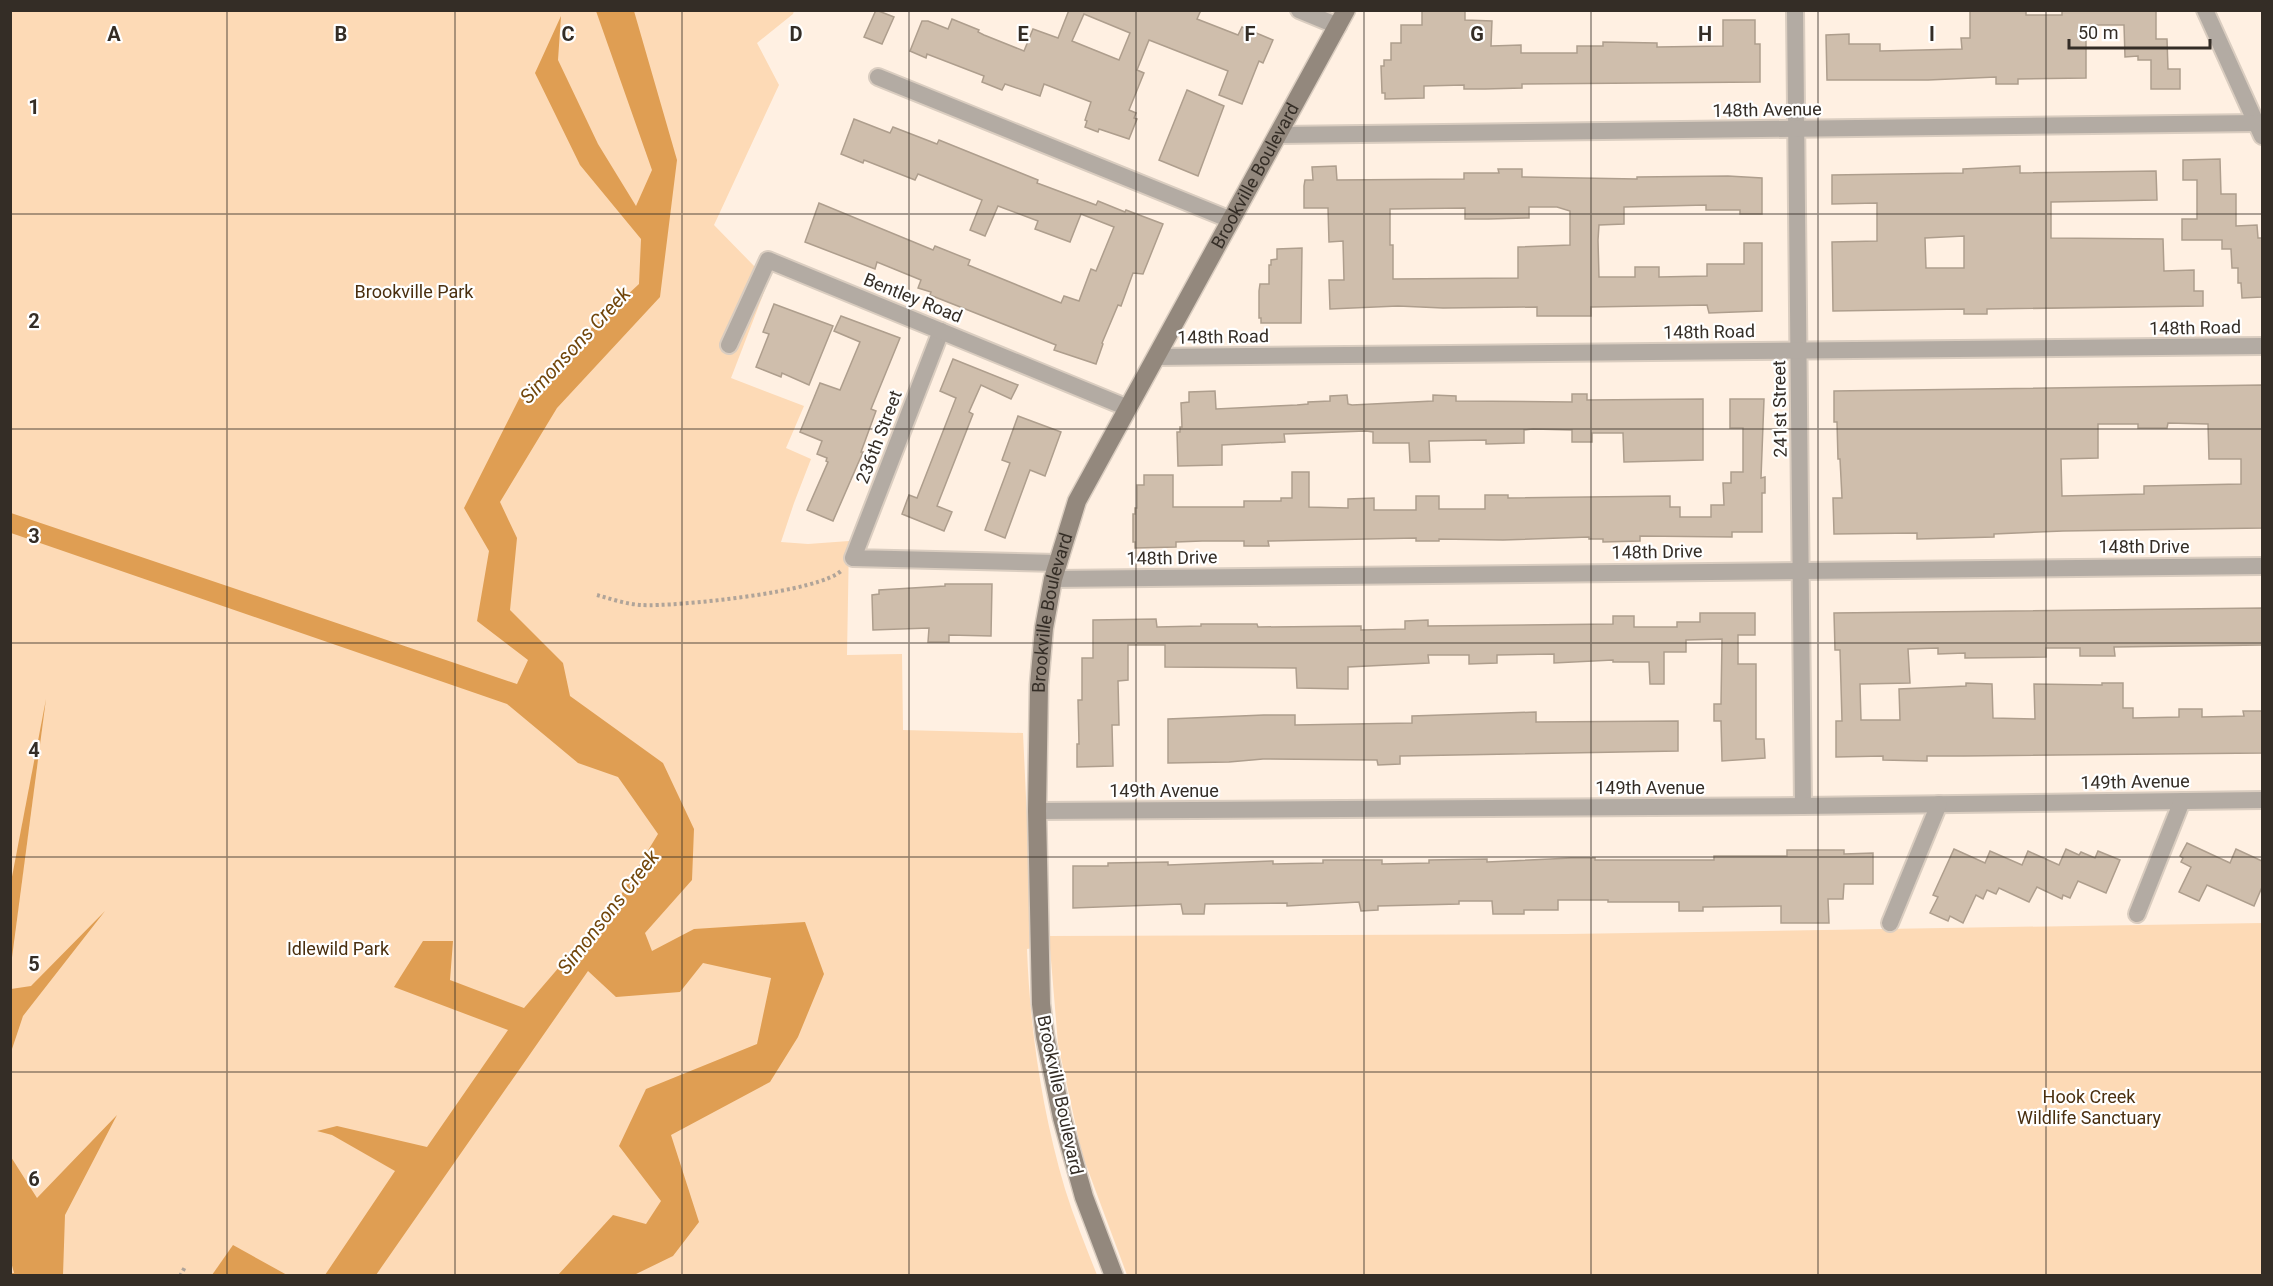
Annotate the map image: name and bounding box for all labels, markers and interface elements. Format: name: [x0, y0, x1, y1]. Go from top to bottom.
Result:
scale bar: [2069, 12, 2210, 50]
text: A: [107, 22, 121, 46]
text: B: [335, 22, 347, 46]
text: C: [561, 22, 575, 46]
text: D: [790, 22, 803, 46]
text: E: [1017, 22, 1029, 46]
text: F: [1245, 22, 1256, 46]
text: G: [1470, 22, 1484, 46]
text: H: [1698, 22, 1712, 46]
text: I: [1929, 22, 1935, 46]
text: 50 m: [2078, 22, 2118, 43]
text: 1: [28, 95, 40, 119]
street label: 148th Avenue: [1712, 98, 1822, 121]
street label: Brookville Boulevard: [1206, 99, 1303, 252]
street label: Bentley Road: [861, 268, 966, 327]
park label: Brookville Park: [355, 281, 474, 302]
water label: Simonsons Creek: [515, 281, 636, 408]
text: 2: [28, 309, 40, 333]
street label: 148th Road: [2149, 316, 2241, 339]
street label: 148th Road: [1663, 320, 1755, 343]
street label: 148th Road: [1177, 325, 1269, 348]
street label: 241st Street: [1768, 360, 1791, 458]
street label: 236th Street: [851, 387, 906, 486]
text: 3: [28, 524, 40, 548]
street label: Brookville Boulevard: [1028, 530, 1077, 693]
street label: 148th Drive: [2098, 536, 2190, 557]
street label: 148th Drive: [1611, 540, 1703, 563]
street label: 148th Drive: [1126, 546, 1218, 569]
text: 4: [28, 738, 40, 762]
street label: 149th Avenue: [2080, 770, 2190, 793]
street label: 149th Avenue: [1595, 777, 1705, 798]
street label: 149th Avenue: [1109, 780, 1219, 801]
water label: Simonsons Creek: [552, 844, 665, 979]
park label: Idlewild Park: [287, 938, 390, 959]
text: 5: [28, 952, 40, 976]
street label: Brookville Boulevard: [1033, 1013, 1088, 1176]
park label: Hook Creek Wildlife Sanctuary: [2017, 1086, 2161, 1128]
text: 6: [28, 1167, 40, 1191]

